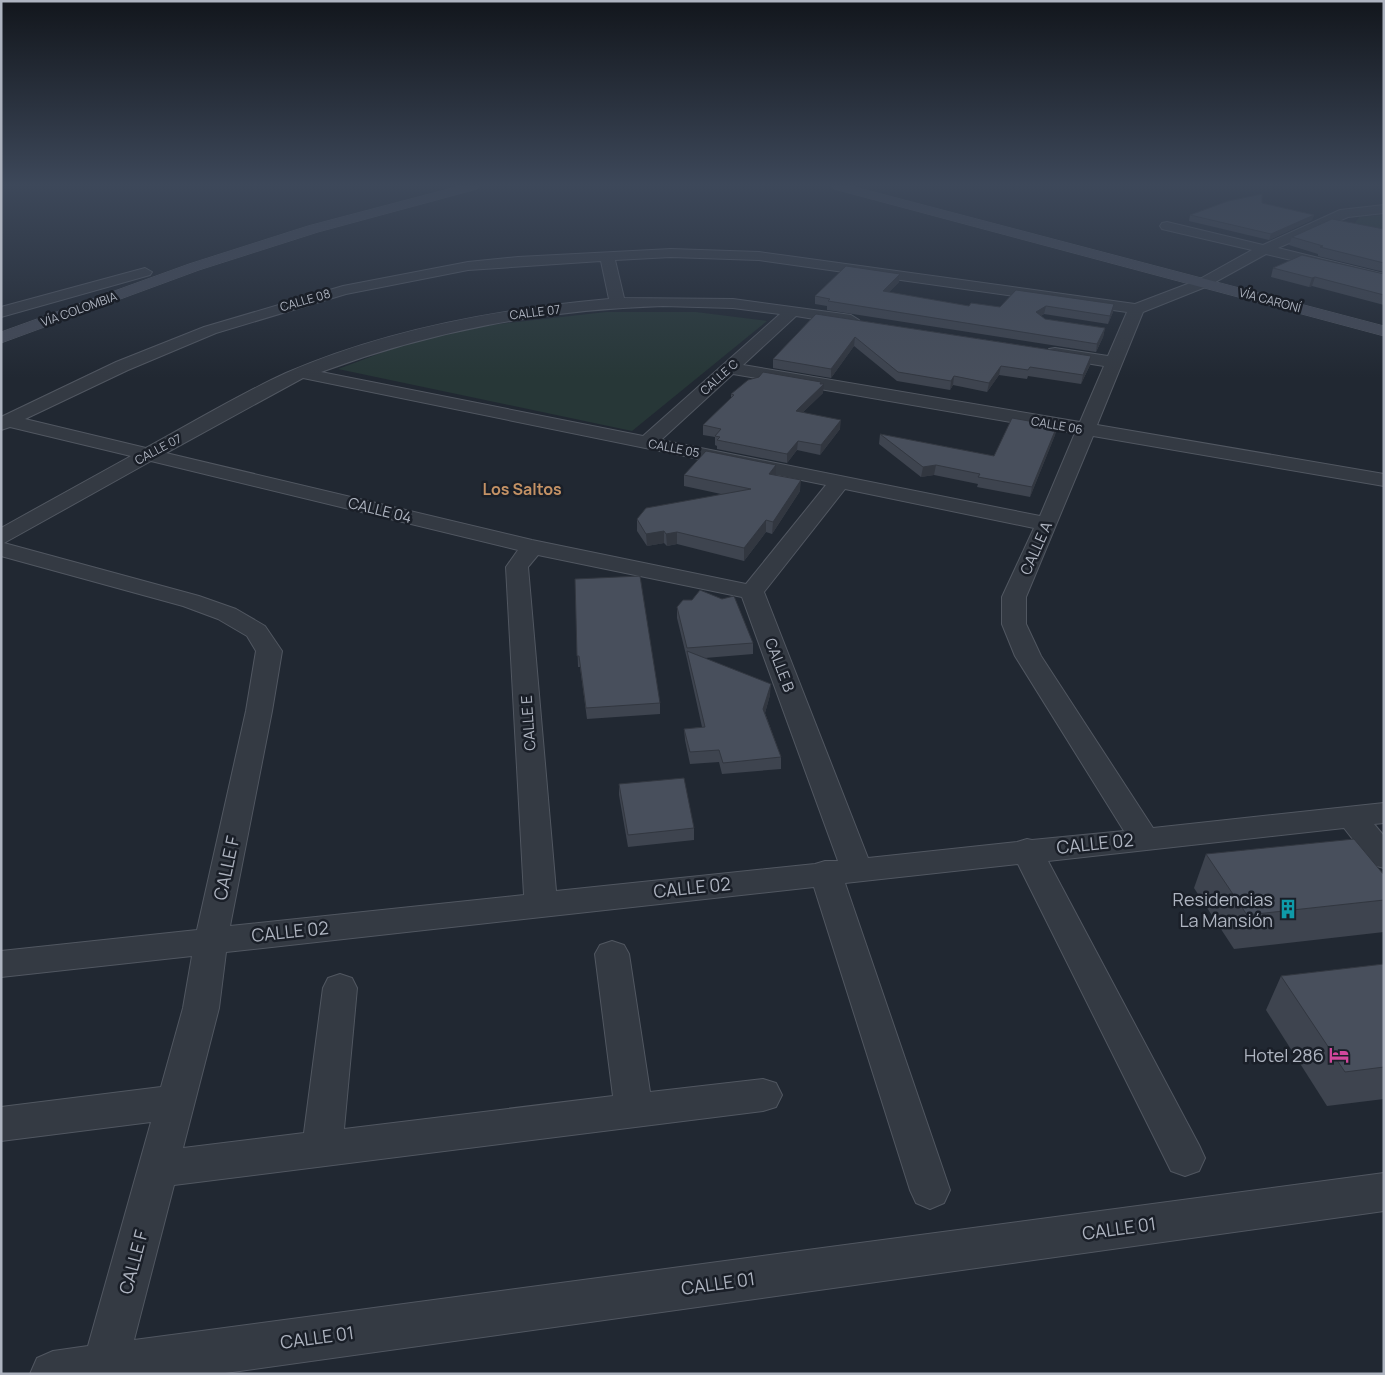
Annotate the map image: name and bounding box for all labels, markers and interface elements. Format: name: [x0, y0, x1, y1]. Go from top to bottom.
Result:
street label: VÍA CARONÍ: [1237, 284, 1303, 316]
street label: CALLE 08: [278, 285, 332, 315]
street label: VÍA COLOMBIA: [39, 287, 120, 331]
street label: CALLE 07: [509, 300, 561, 324]
street label: CALLE C: [696, 355, 742, 399]
street label: CALLE 06: [1030, 412, 1084, 438]
street label: CALLE 07: [132, 430, 184, 468]
street label: CALLE 05: [647, 435, 701, 461]
district label: Los Saltos: [482, 478, 562, 500]
street label: CALLE 04: [346, 492, 414, 528]
street label: CALLE A: [1015, 518, 1057, 578]
street label: CALLE B: [760, 635, 800, 695]
street label: CALLE E: [516, 695, 540, 751]
street label: CALLE 02: [1055, 827, 1135, 859]
street label: CALLE F: [207, 834, 245, 902]
street label: CALLE 02: [652, 871, 732, 903]
place label: Residencias La Mansión: [1173, 887, 1273, 932]
building icon: Residencias La Mansión: [1277, 898, 1299, 920]
street label: CALLE 02: [250, 915, 330, 947]
place label: Hotel 286: [1244, 1043, 1324, 1067]
hotel icon: Hotel 286: [1328, 1044, 1350, 1066]
street label: CALLE 01: [1081, 1211, 1157, 1245]
street label: CALLE F: [113, 1227, 153, 1297]
street label: CALLE 01: [680, 1266, 756, 1300]
street label: CALLE 01: [279, 1320, 355, 1354]

